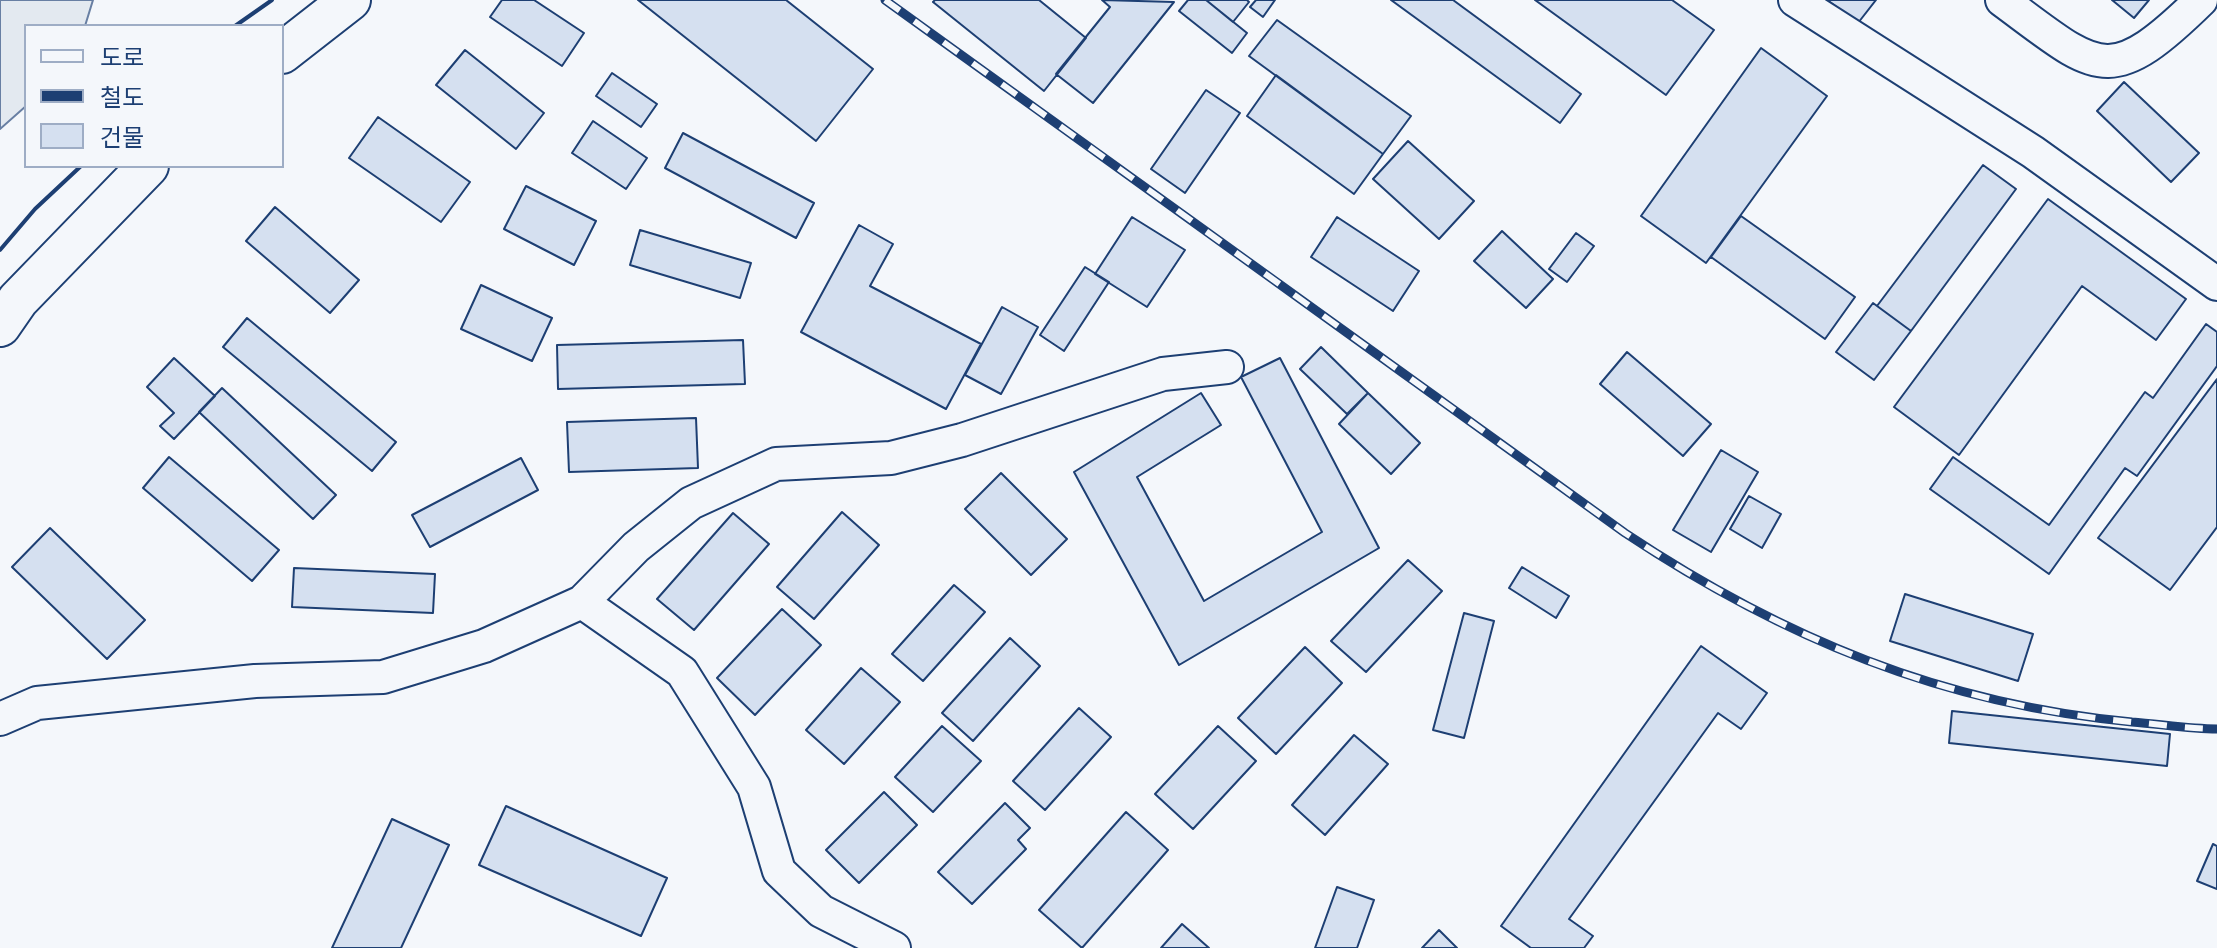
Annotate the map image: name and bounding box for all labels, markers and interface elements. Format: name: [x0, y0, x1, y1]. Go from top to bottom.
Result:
legend: [24, 24, 284, 168]
text: 도로: [100, 42, 144, 74]
text: 철도: [100, 82, 144, 114]
text: 건물: [100, 122, 144, 154]

